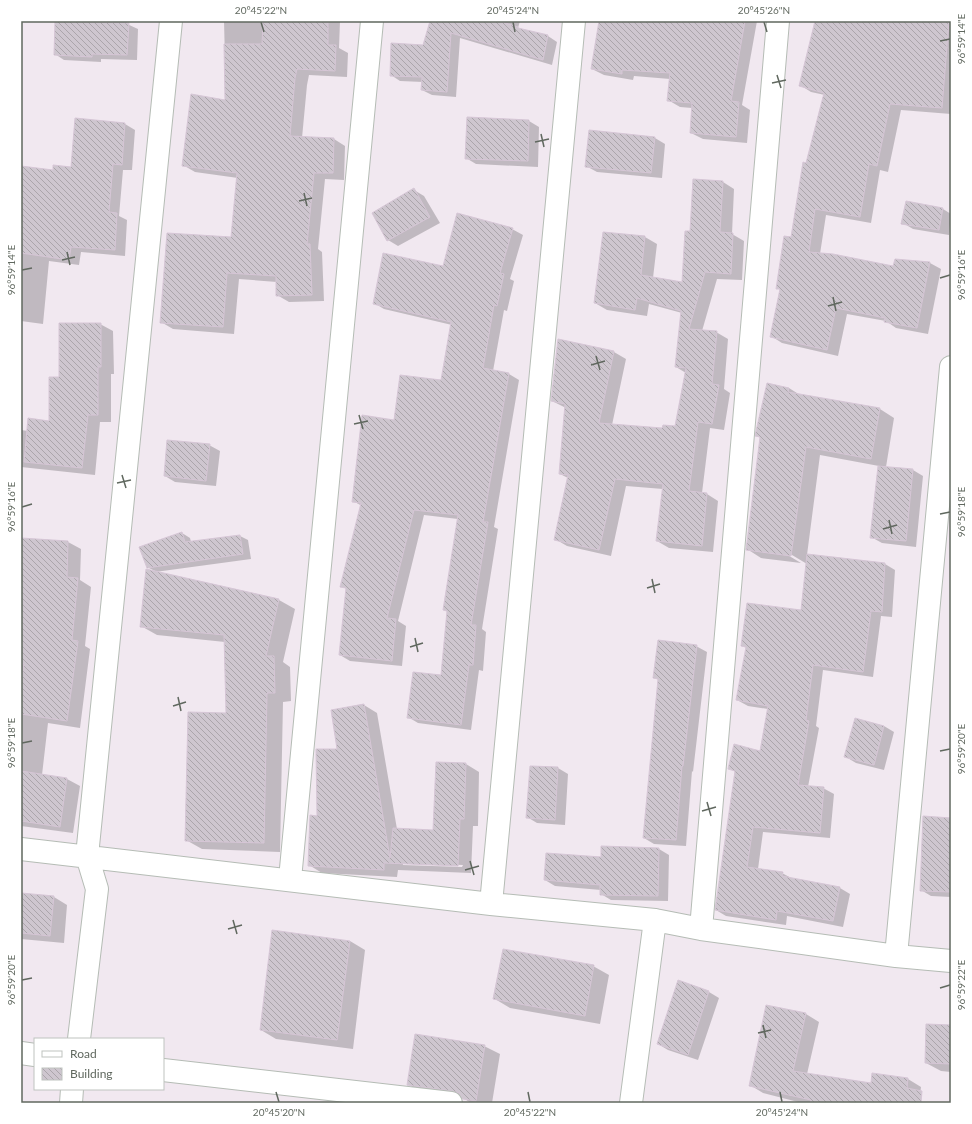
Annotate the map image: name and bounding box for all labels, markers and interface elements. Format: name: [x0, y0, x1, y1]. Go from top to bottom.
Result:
text: 20°45'22"N: [235, 4, 287, 16]
text: 20°45'24"N: [487, 4, 539, 16]
text: 20°45'26"N: [738, 4, 790, 16]
text: 96°59'14"E: [955, 14, 967, 64]
text: 96°59'14"E: [5, 245, 17, 295]
text: 96°59'16"E: [955, 250, 967, 300]
text: 96°59'16"E: [5, 482, 17, 532]
text: 96°59'18"E: [955, 487, 967, 537]
text: 96°59'18"E: [5, 718, 17, 768]
text: 96°59'20"E: [955, 724, 967, 774]
text: 96°59'20"E: [5, 955, 17, 1005]
text: 96°59'22"E: [955, 960, 967, 1010]
legend: [34, 1038, 164, 1090]
text: Road: [70, 1046, 97, 1061]
text: Building: [70, 1066, 113, 1081]
text: 20°45'20"N: [253, 1106, 305, 1118]
text: 20°45'22"N: [504, 1106, 556, 1118]
text: 20°45'24"N: [756, 1106, 808, 1118]

